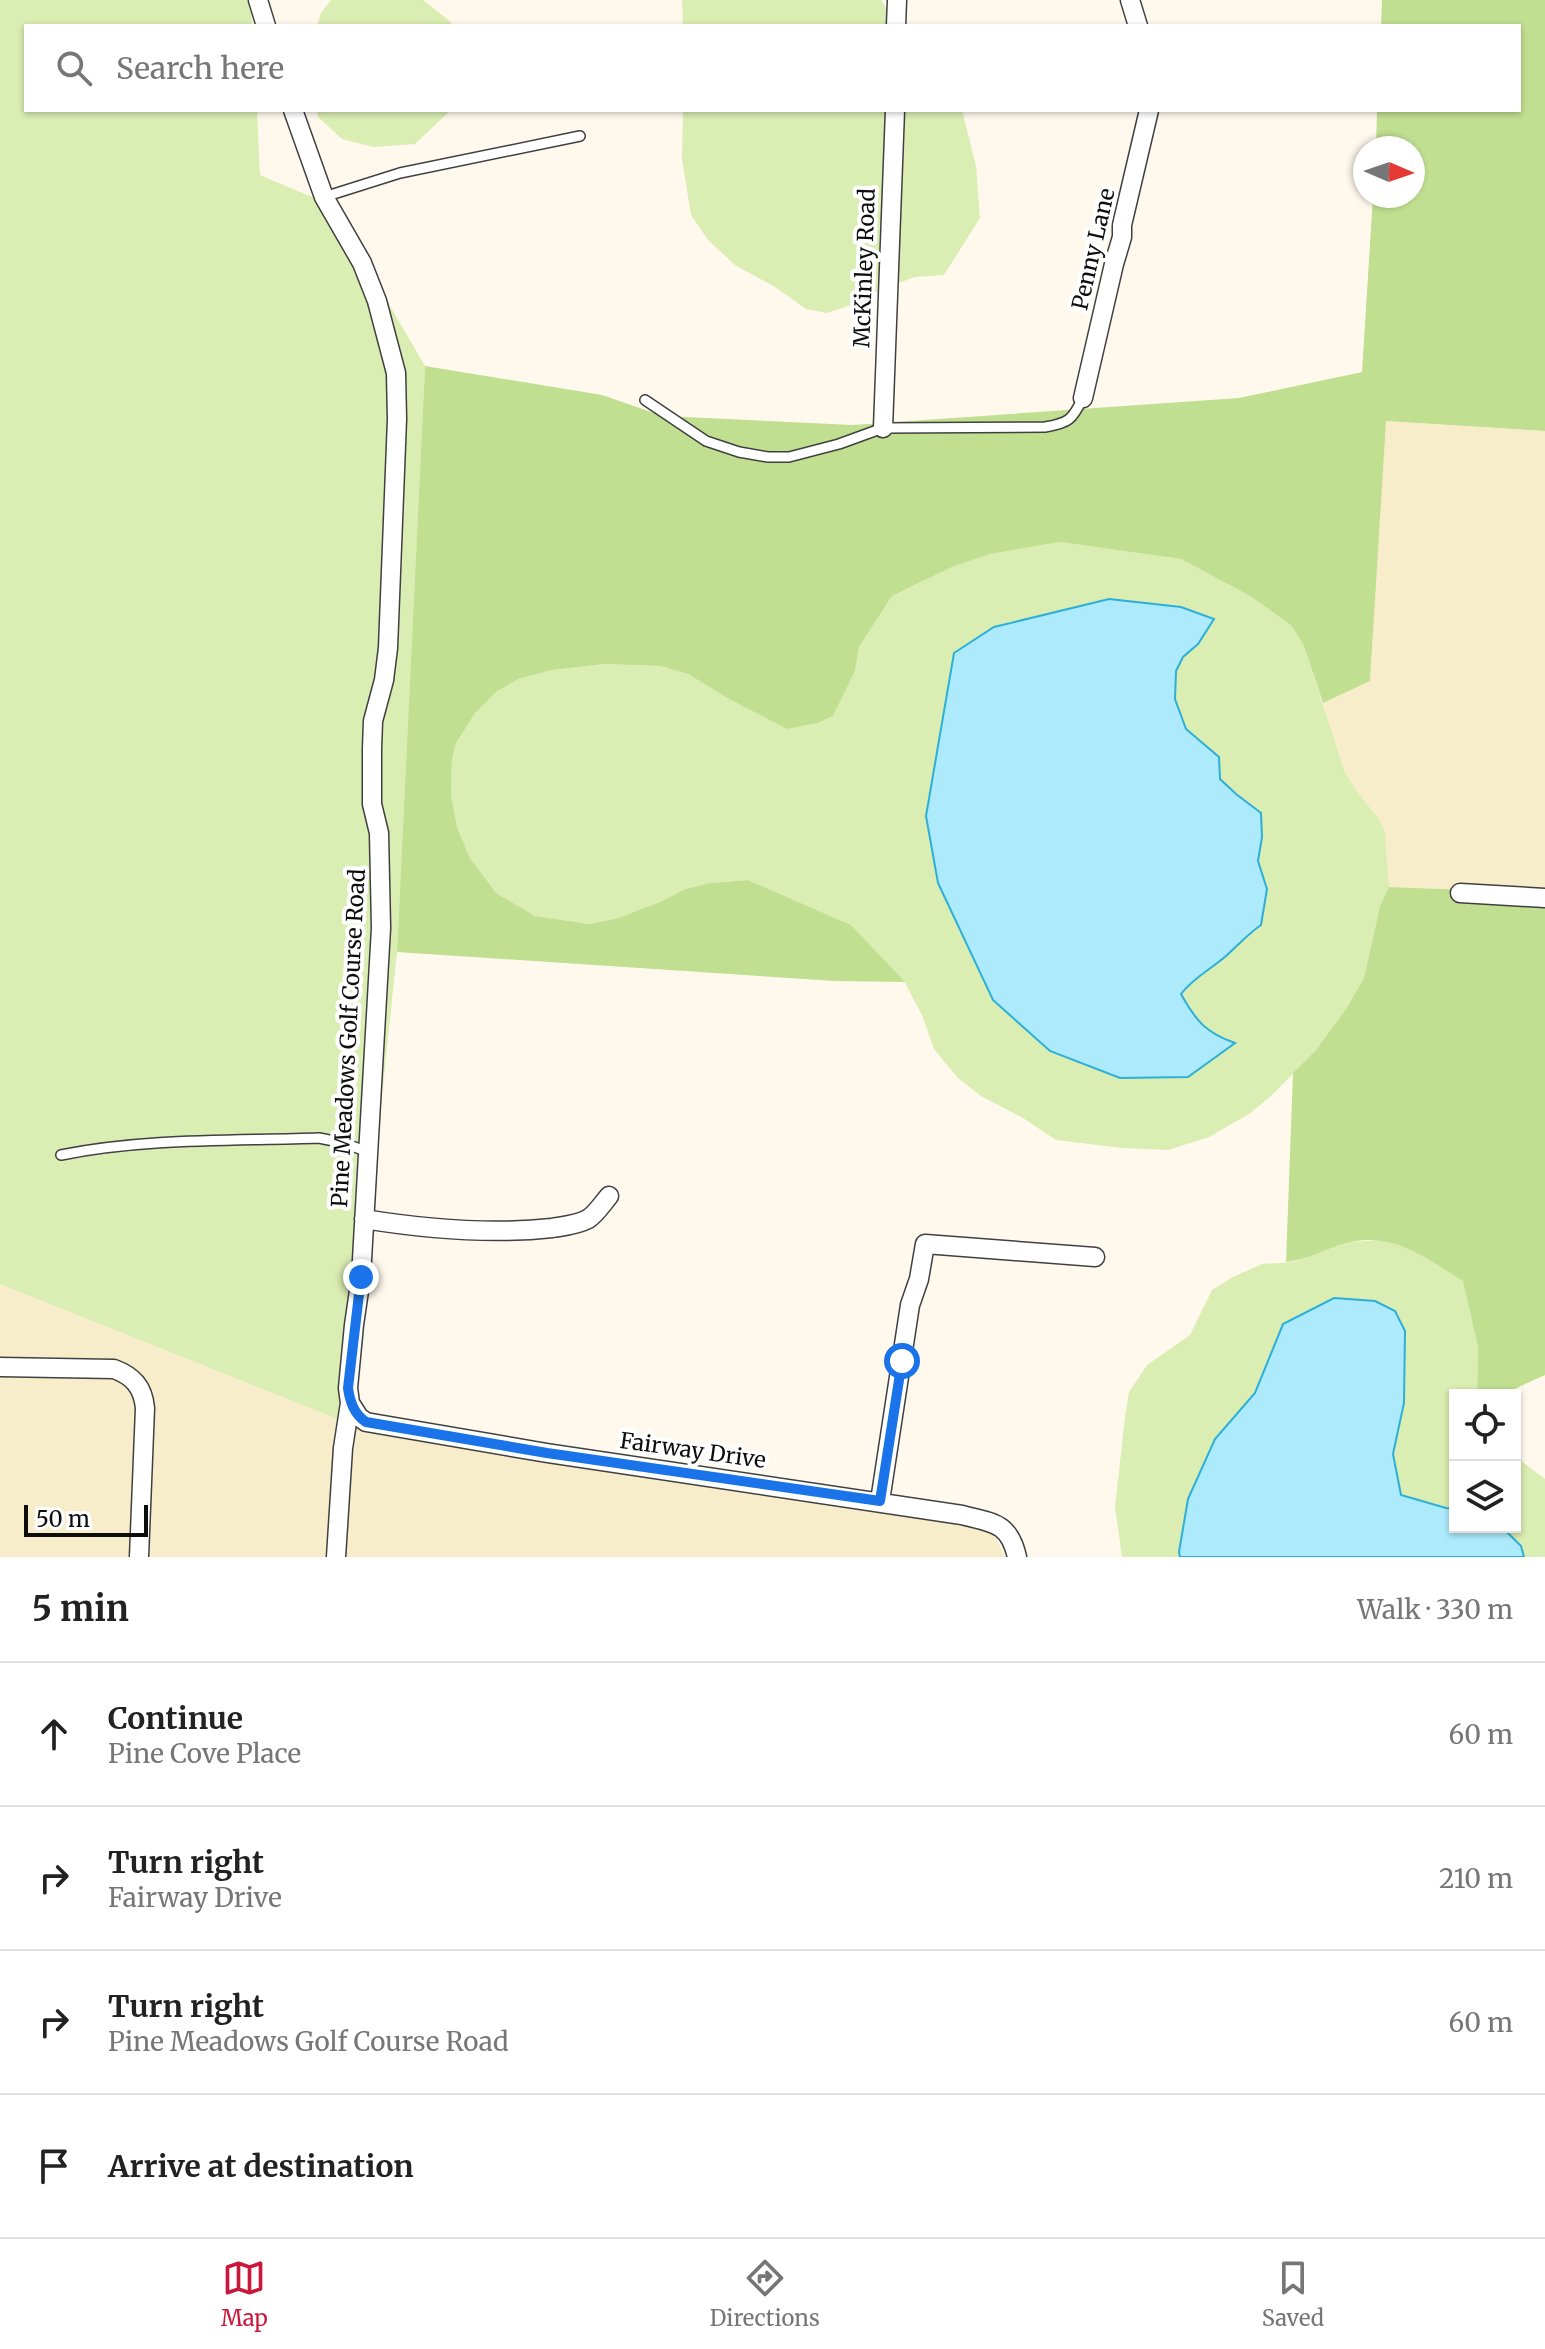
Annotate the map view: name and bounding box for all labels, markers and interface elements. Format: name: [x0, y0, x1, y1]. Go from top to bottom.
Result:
search box: [24, 24, 1521, 112]
icon: search: [52, 46, 96, 90]
text: Search here: [116, 49, 284, 87]
north arrow: [1353, 136, 1425, 208]
street label: Penny Lane: [1065, 185, 1121, 313]
street label: McKinley Road: [847, 188, 881, 348]
street label: Pine Meadows Golf Course Road: [325, 868, 371, 1208]
route end: [343, 1259, 379, 1295]
route start: [884, 1343, 920, 1379]
map controls: [1449, 1389, 1521, 1533]
button: locate: [1449, 1389, 1521, 1461]
street label: Fairway Drive: [618, 1426, 768, 1474]
button: layers: [1449, 1461, 1521, 1533]
scale bar: [24, 1501, 148, 1537]
text: 50 m: [36, 1505, 90, 1533]
text: 5 min: [32, 1588, 129, 1630]
text: Walk · 330 m: [1357, 1593, 1513, 1626]
text: Continue: [108, 1699, 243, 1737]
icon: ahead: [32, 1712, 76, 1756]
text: 60 m: [1449, 1718, 1513, 1751]
text: Pine Cove Place: [108, 1737, 301, 1770]
text: Turn right: [108, 1843, 264, 1881]
icon: right: [32, 1856, 76, 1900]
text: 210 m: [1439, 1862, 1513, 1895]
text: Fairway Drive: [108, 1881, 282, 1914]
text: Turn right: [108, 1987, 264, 2025]
icon: right: [32, 2000, 76, 2044]
text: 60 m: [1449, 2006, 1513, 2039]
text: Pine Meadows Golf Course Road: [108, 2025, 509, 2058]
icon: arrive: [32, 2144, 76, 2188]
text: Arrive at destination: [108, 2147, 414, 2185]
tab: Map: [221, 2256, 268, 2332]
tab: Directions: [710, 2256, 820, 2332]
tab: Saved: [1262, 2256, 1324, 2332]

